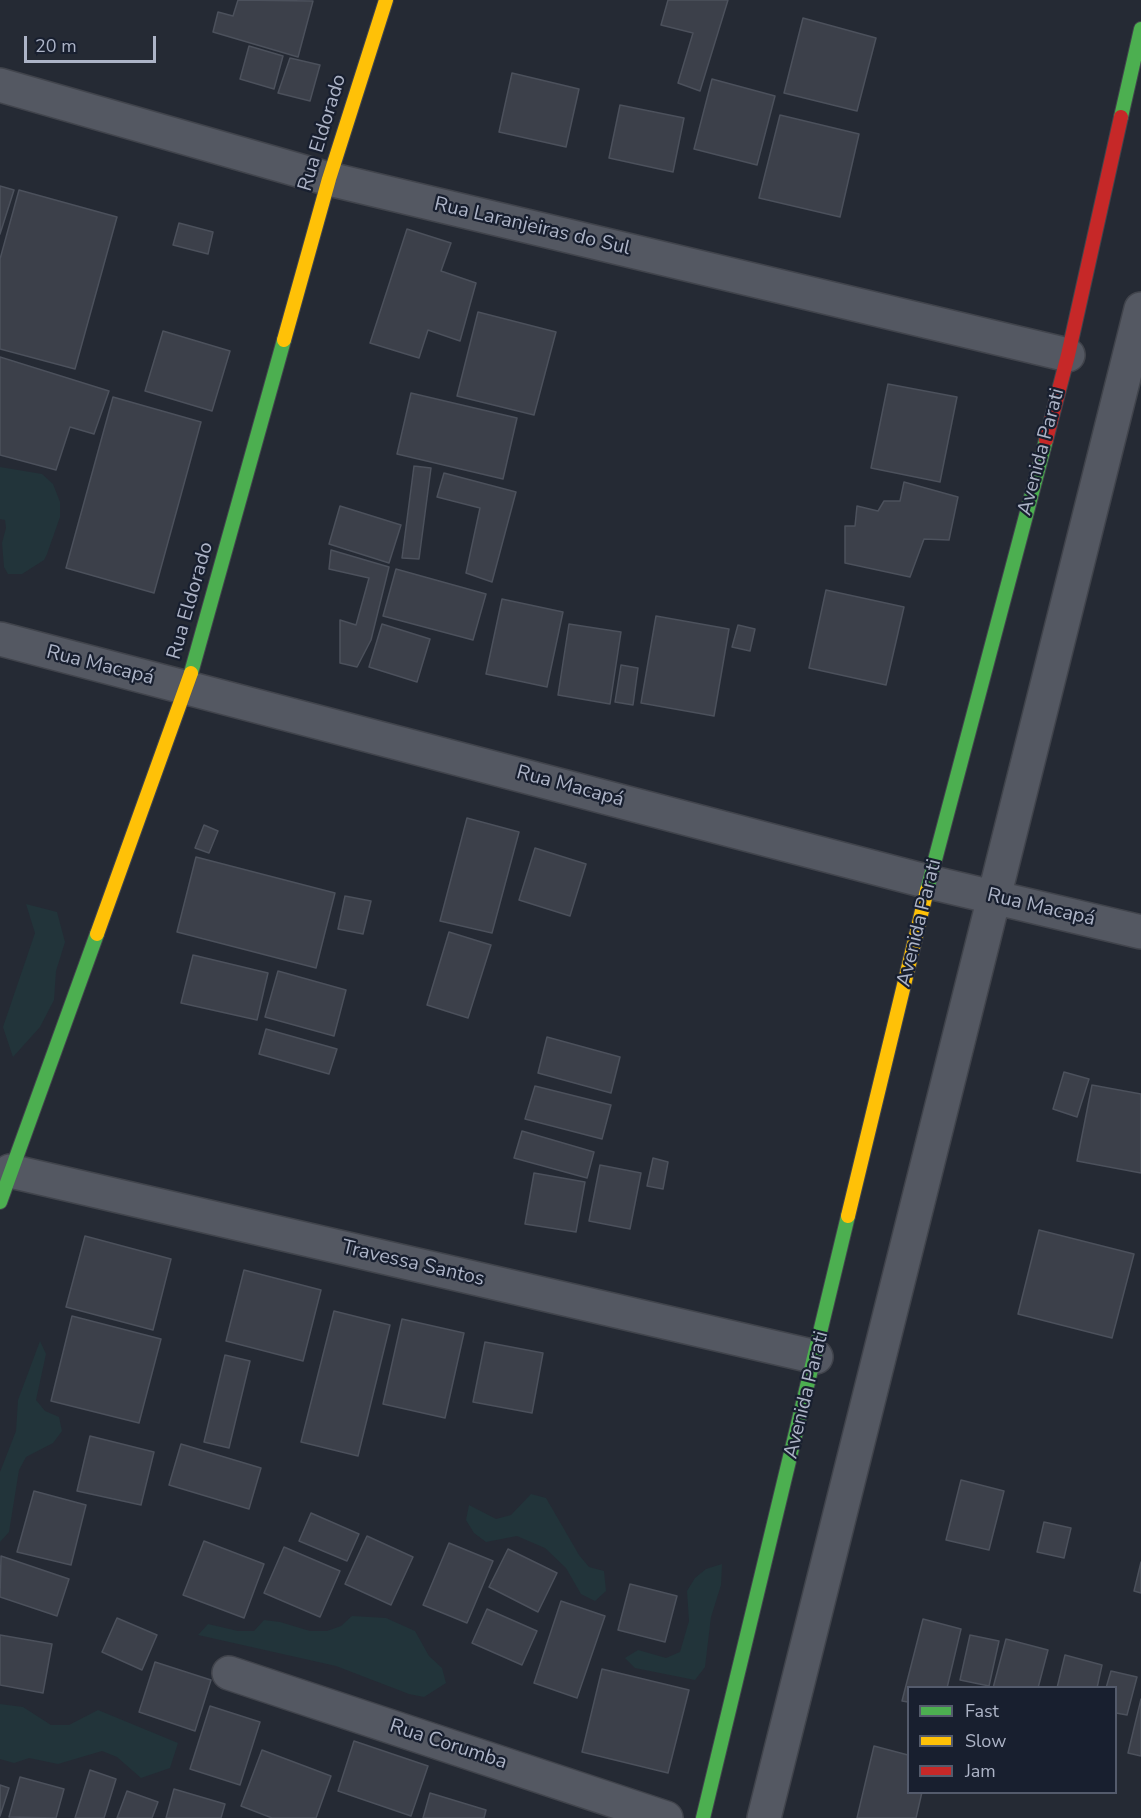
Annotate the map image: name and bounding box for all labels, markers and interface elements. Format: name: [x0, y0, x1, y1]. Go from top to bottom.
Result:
scale bar: [27, 24, 159, 62]
text: 20 m: [35, 34, 77, 58]
street label: Rua Eldorado: [294, 72, 352, 194]
street label: Rua Laranjeiras do Sul: [432, 193, 632, 261]
street label: Avenida Parati: [1014, 386, 1070, 518]
street label: Rua Eldorado: [163, 540, 219, 662]
street label: Rua Macapá: [44, 641, 156, 691]
street label: Rua Macapá: [514, 761, 626, 813]
street label: Avenida Parati: [893, 857, 947, 989]
street label: Rua Macapá: [985, 884, 1097, 932]
street label: Travessa Santos: [339, 1236, 487, 1292]
street label: Avenida Parati: [780, 1329, 834, 1461]
legend: [907, 1686, 1117, 1794]
text: Fast: [965, 1699, 999, 1723]
street label: Rua Corumba: [386, 1715, 510, 1775]
text: Slow: [965, 1729, 1006, 1753]
text: Jam: [965, 1759, 996, 1783]

